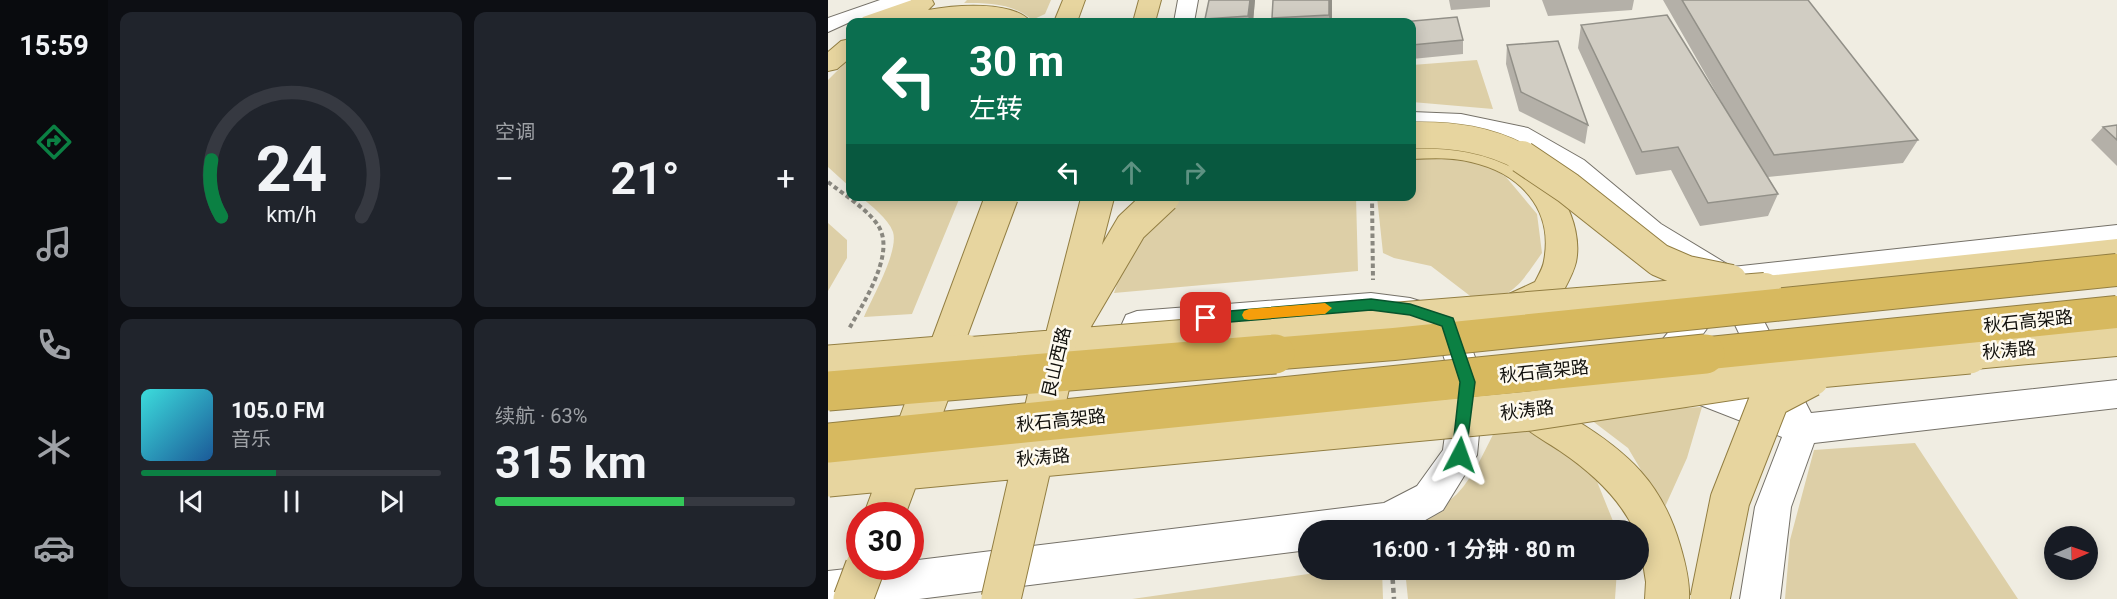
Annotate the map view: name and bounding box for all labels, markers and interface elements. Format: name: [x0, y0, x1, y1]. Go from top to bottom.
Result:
text: 15:59: [19, 30, 89, 62]
text: 30 m: [969, 37, 1064, 86]
icon: left: [870, 42, 948, 120]
text: 左转: [969, 93, 1023, 125]
text: 空调: [495, 120, 535, 144]
icon: directions: [33, 121, 75, 163]
text: 24: [255, 133, 327, 206]
text: 21°: [610, 152, 680, 205]
icon: left: [1052, 156, 1085, 189]
icon: ahead: [1115, 156, 1148, 189]
icon: right: [1178, 156, 1211, 189]
text: −: [495, 159, 514, 198]
text: +: [776, 159, 795, 198]
text: km/h: [266, 202, 316, 227]
icon: music: [33, 223, 75, 265]
pin: [1180, 292, 1231, 343]
icon: arrive: [1189, 301, 1222, 334]
street label: 秋石高架路: [1982, 306, 2074, 336]
icon: phone: [33, 324, 75, 366]
street label: 艮山西路: [1038, 325, 1074, 399]
street label: 秋涛路: [1981, 337, 2037, 363]
street label: 秋石高架路: [1498, 356, 1590, 386]
street label: 秋涛路: [1499, 396, 1555, 424]
text: 105.0 FM: [231, 398, 325, 423]
text: 续航 · 63%: [495, 404, 587, 428]
street label: 秋石高架路: [1015, 405, 1107, 435]
position arrow: [1428, 423, 1492, 487]
icon: climate: [33, 426, 75, 468]
text: 音乐: [231, 427, 271, 451]
text: 315 km: [495, 436, 647, 489]
street label: 秋涛路: [1015, 444, 1071, 470]
icon: previous: [175, 485, 208, 518]
icon: pause: [275, 485, 308, 518]
icon: next: [375, 485, 408, 518]
speed limit sign: 30: [846, 502, 924, 580]
north arrow: [2044, 526, 2098, 580]
map controls: [2044, 526, 2098, 580]
icon: car: [33, 527, 75, 569]
text: 16:00 · 1 分钟 · 80 m: [1372, 537, 1575, 562]

